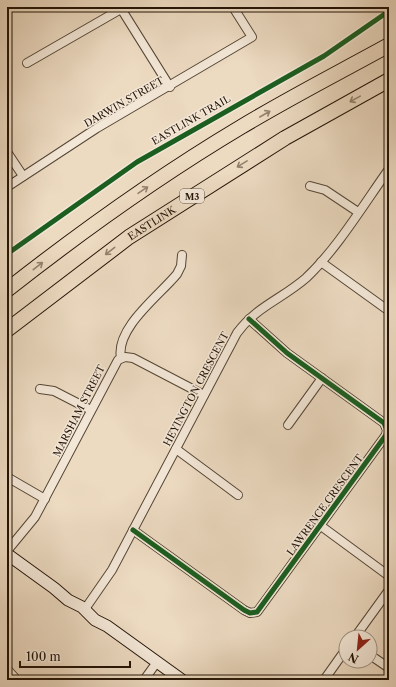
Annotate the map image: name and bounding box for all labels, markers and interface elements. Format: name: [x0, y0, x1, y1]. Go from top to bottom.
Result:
street label: DARWIN STREET: [82, 74, 167, 130]
street label: EASTLINK TRAIL: [149, 92, 233, 148]
one-way arrow: [349, 96, 361, 104]
one-way arrow: [259, 109, 271, 117]
one-way arrow: [236, 161, 248, 169]
one-way arrow: [137, 186, 148, 194]
road number: M3: [180, 189, 204, 203]
street label: EASTLINK: [125, 202, 179, 243]
one-way arrow: [105, 247, 116, 255]
one-way arrow: [32, 262, 43, 270]
street label: HEYINGTON CRESCENT: [160, 329, 232, 448]
street label: MARSHAM STREET: [50, 362, 108, 459]
street label: LAWRENCE CRESCENT: [284, 451, 366, 558]
north arrow: [338, 629, 378, 669]
scale bar: [20, 643, 130, 669]
text: 100 m: [26, 649, 61, 664]
text: N: [346, 649, 361, 666]

